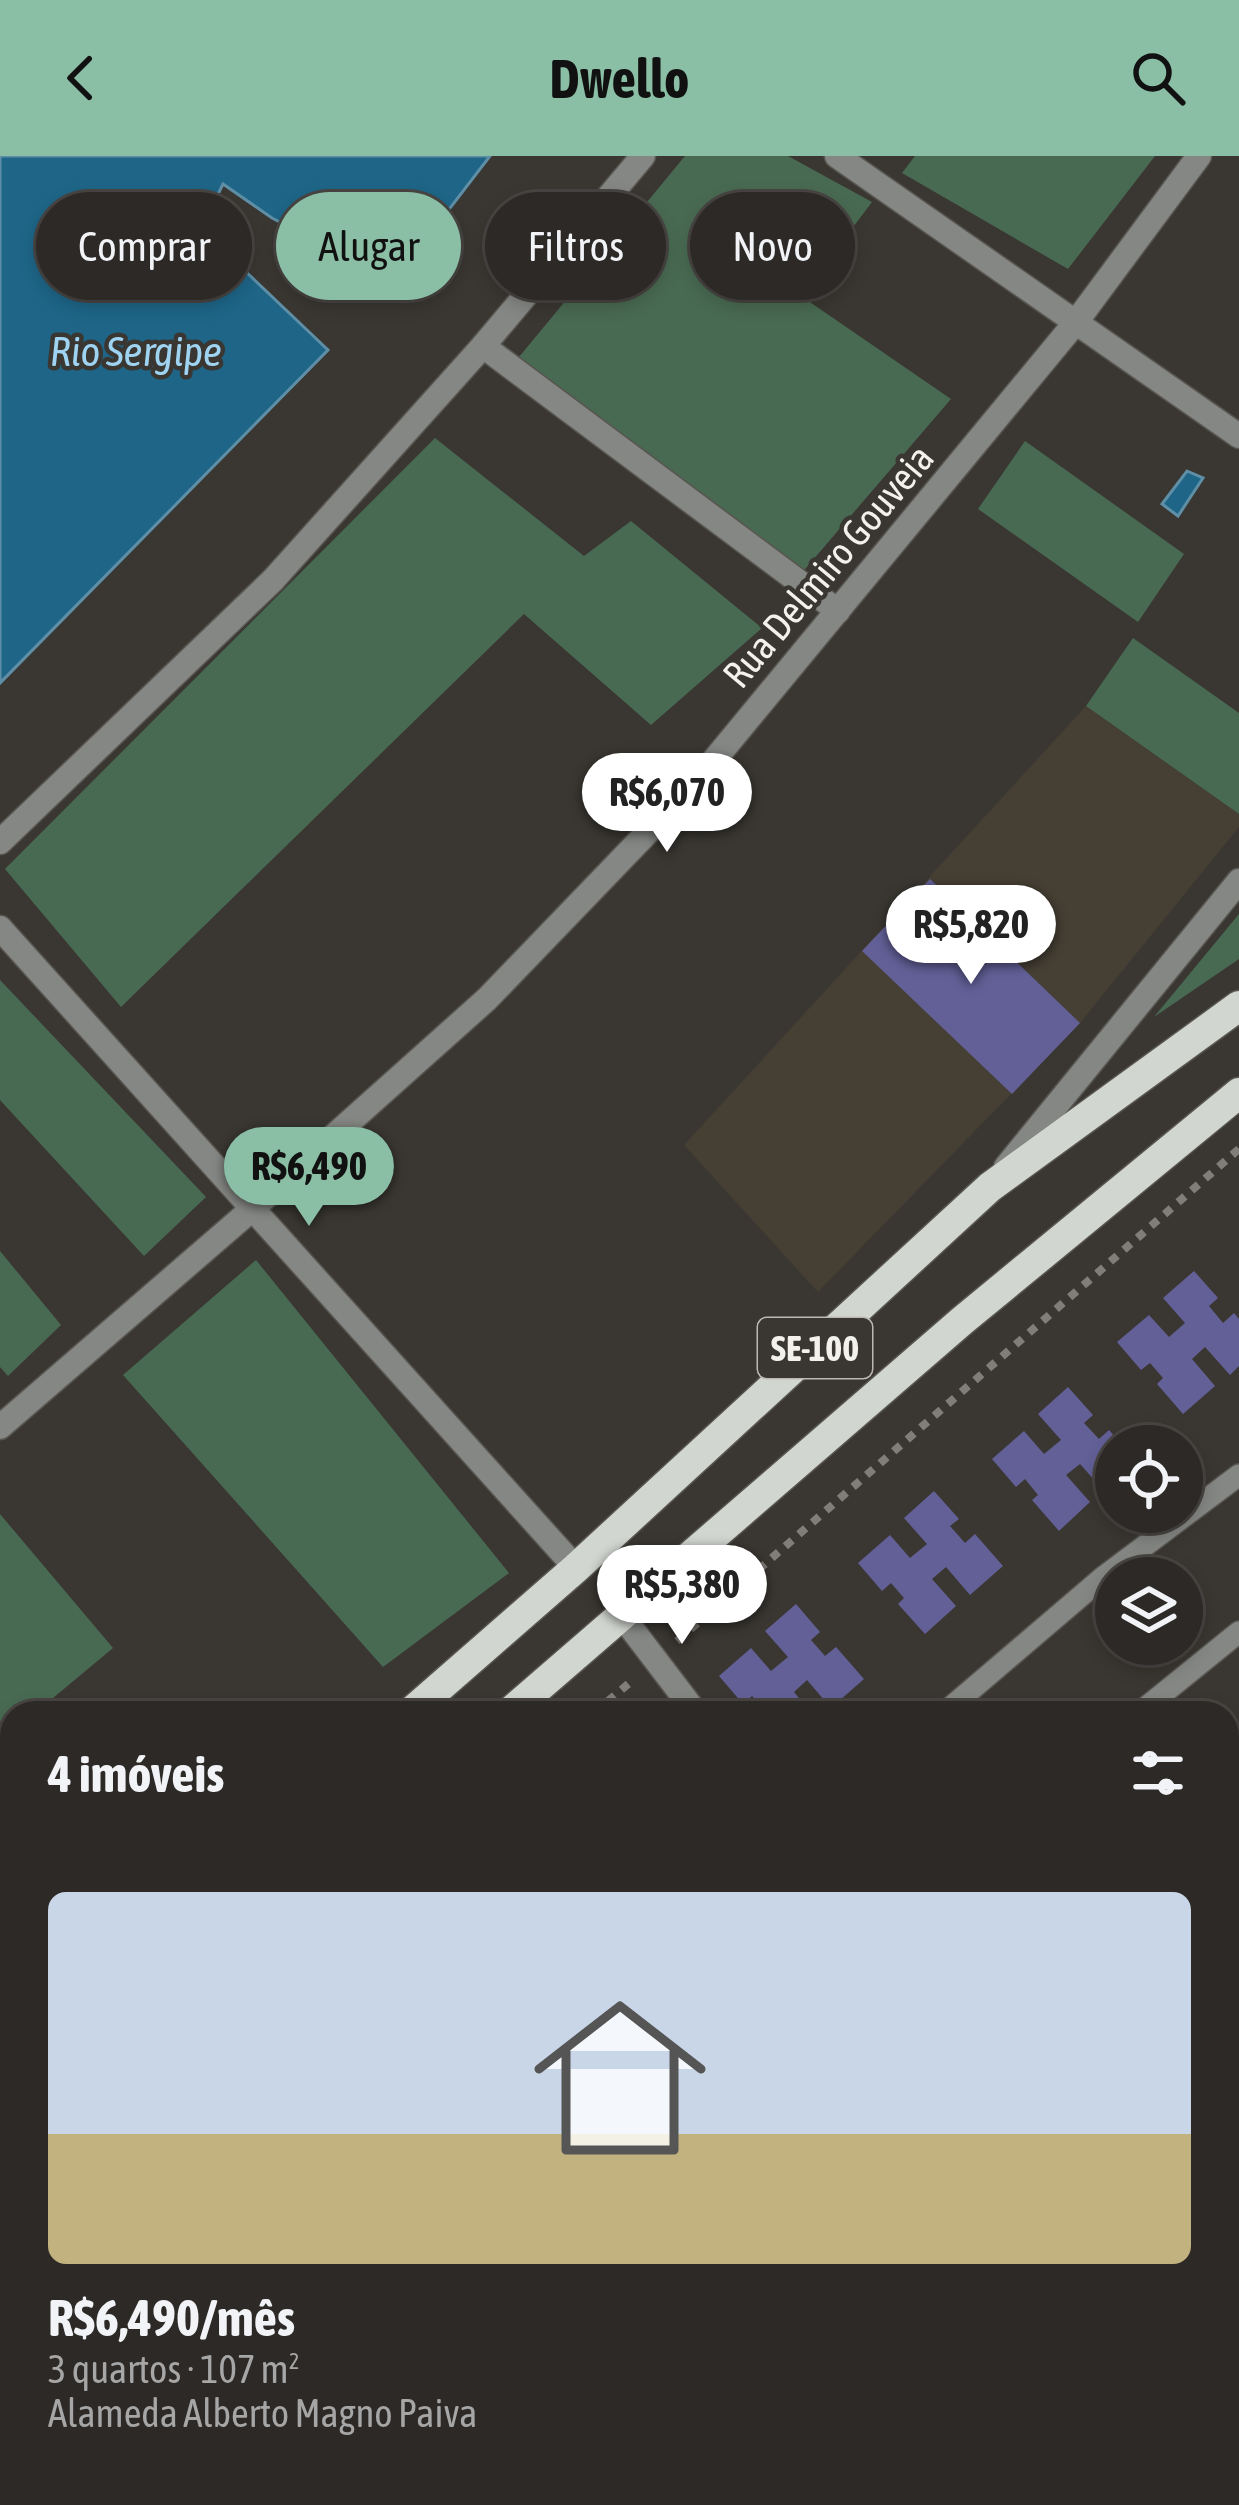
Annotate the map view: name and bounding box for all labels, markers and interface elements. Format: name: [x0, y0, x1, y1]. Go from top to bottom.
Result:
icon: back: [48, 45, 114, 111]
icon: search: [1125, 45, 1191, 111]
text: Dwello: [550, 48, 689, 109]
chip: Comprar: [36, 192, 252, 300]
chip: Alugar: [276, 192, 461, 300]
chip: Filtros: [485, 192, 666, 300]
chip: Novo: [690, 192, 855, 300]
water label: Rio Sergipe: [50, 327, 222, 375]
street label: Rua Delmiro Gouveia: [714, 436, 942, 696]
pin: R$6,070: [556, 753, 778, 855]
text: R$6,070: [609, 770, 725, 814]
pin: R$5,820: [860, 885, 1082, 987]
text: R$5,820: [913, 902, 1029, 946]
pin: R$6,490: [198, 1127, 420, 1229]
text: R$6,490: [251, 1144, 367, 1188]
road number: SE-100: [758, 1318, 872, 1378]
map controls: [1095, 1425, 1203, 1665]
button: locate: [1095, 1425, 1203, 1533]
pin: R$5,380: [571, 1545, 793, 1647]
button: layers: [1095, 1557, 1203, 1665]
text: R$5,380: [624, 1562, 740, 1606]
icon: filters: [1125, 1740, 1191, 1806]
text: 4 imóveis: [48, 1744, 224, 1803]
icon: home: [512, 1970, 728, 2186]
text: R$6,490/mês: [48, 2288, 295, 2347]
text: 3 quartos · 107 m²: [48, 2347, 300, 2391]
text: Alameda Alberto Magno Paiva: [48, 2391, 477, 2435]

